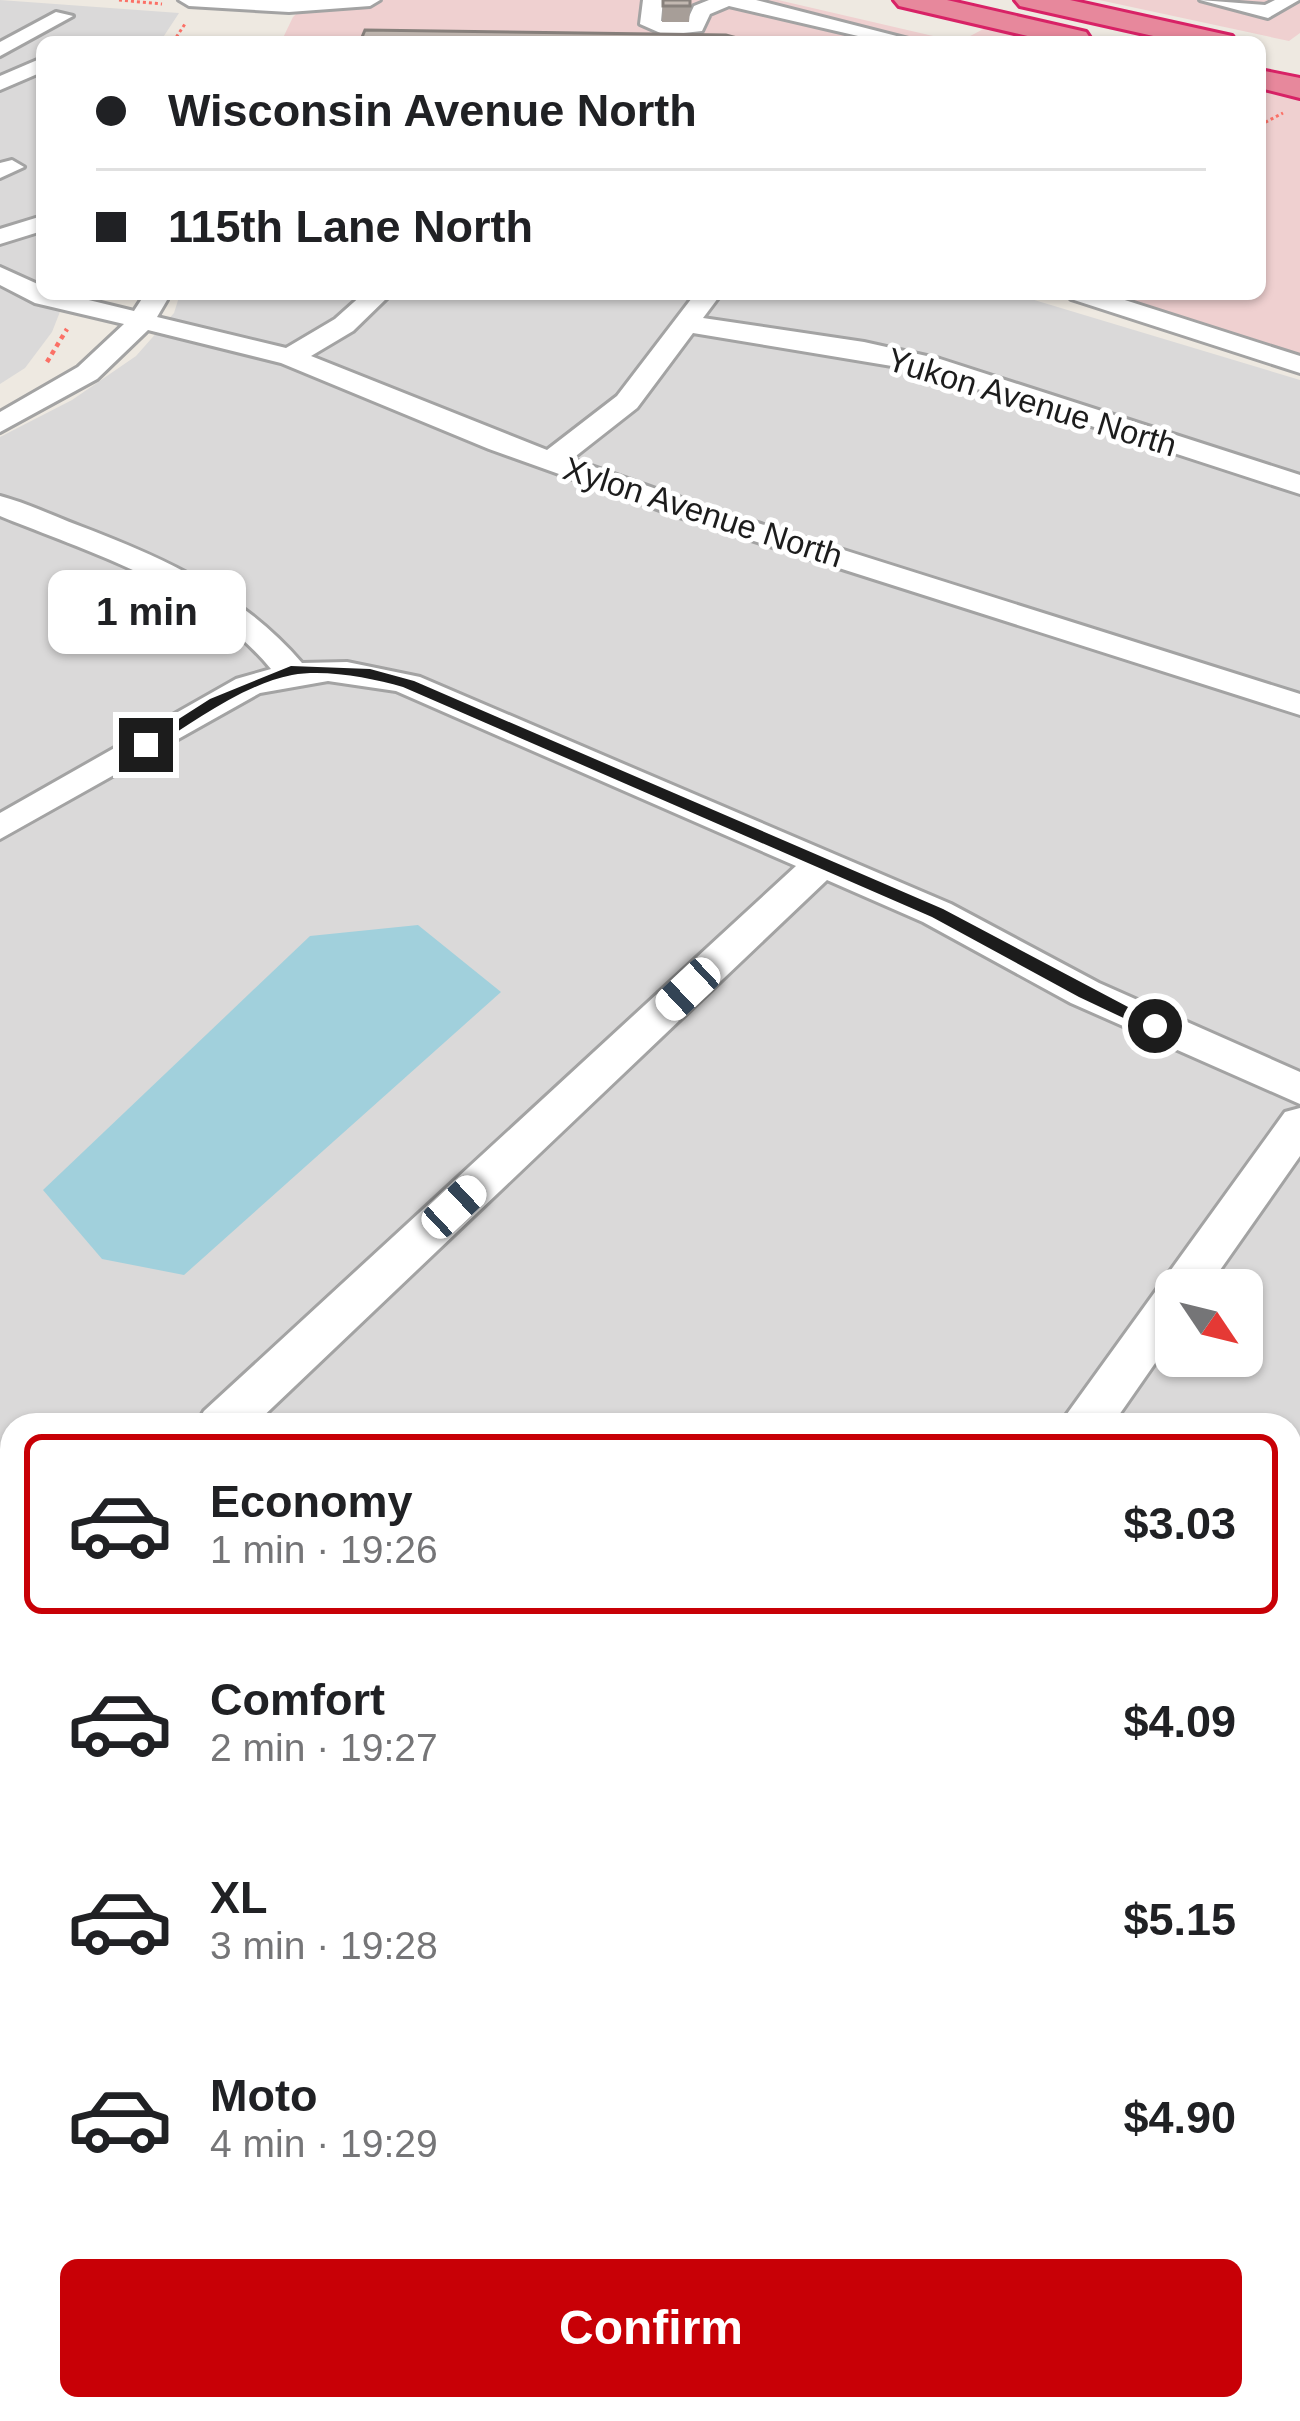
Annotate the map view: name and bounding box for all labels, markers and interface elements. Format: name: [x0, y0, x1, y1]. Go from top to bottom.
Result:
text: Wisconsin Avenue North: [168, 85, 697, 136]
text: 115th Lane North: [168, 201, 533, 252]
street label: Yukon Avenue North: [883, 340, 1181, 464]
street label: Xylon Avenue North: [559, 449, 847, 575]
callout: 1 min: [47, 571, 245, 655]
text: 1 min: [96, 590, 198, 633]
route end: [119, 718, 173, 772]
car: [649, 951, 727, 1027]
route start: [1128, 999, 1182, 1053]
car: [415, 1169, 493, 1245]
north arrow: [1155, 1269, 1263, 1377]
map controls: [1155, 1269, 1263, 1377]
icon: car: [66, 1470, 174, 1578]
text: Economy: [210, 1476, 413, 1527]
text: $3.03: [1123, 1498, 1236, 1549]
text: 1 min · 19:26: [210, 1528, 438, 1571]
icon: car: [66, 1668, 174, 1776]
text: Comfort: [210, 1674, 385, 1725]
text: $4.09: [1123, 1696, 1236, 1747]
text: 2 min · 19:27: [210, 1726, 438, 1769]
icon: car: [66, 1866, 174, 1974]
text: XL: [210, 1872, 268, 1923]
text: $5.15: [1123, 1894, 1236, 1945]
text: 3 min · 19:28: [210, 1924, 438, 1967]
icon: car: [66, 2064, 174, 2172]
text: Moto: [210, 2070, 317, 2121]
text: $4.90: [1123, 2092, 1236, 2143]
text: 4 min · 19:29: [210, 2122, 438, 2165]
button: Confirm: [60, 2259, 1242, 2397]

